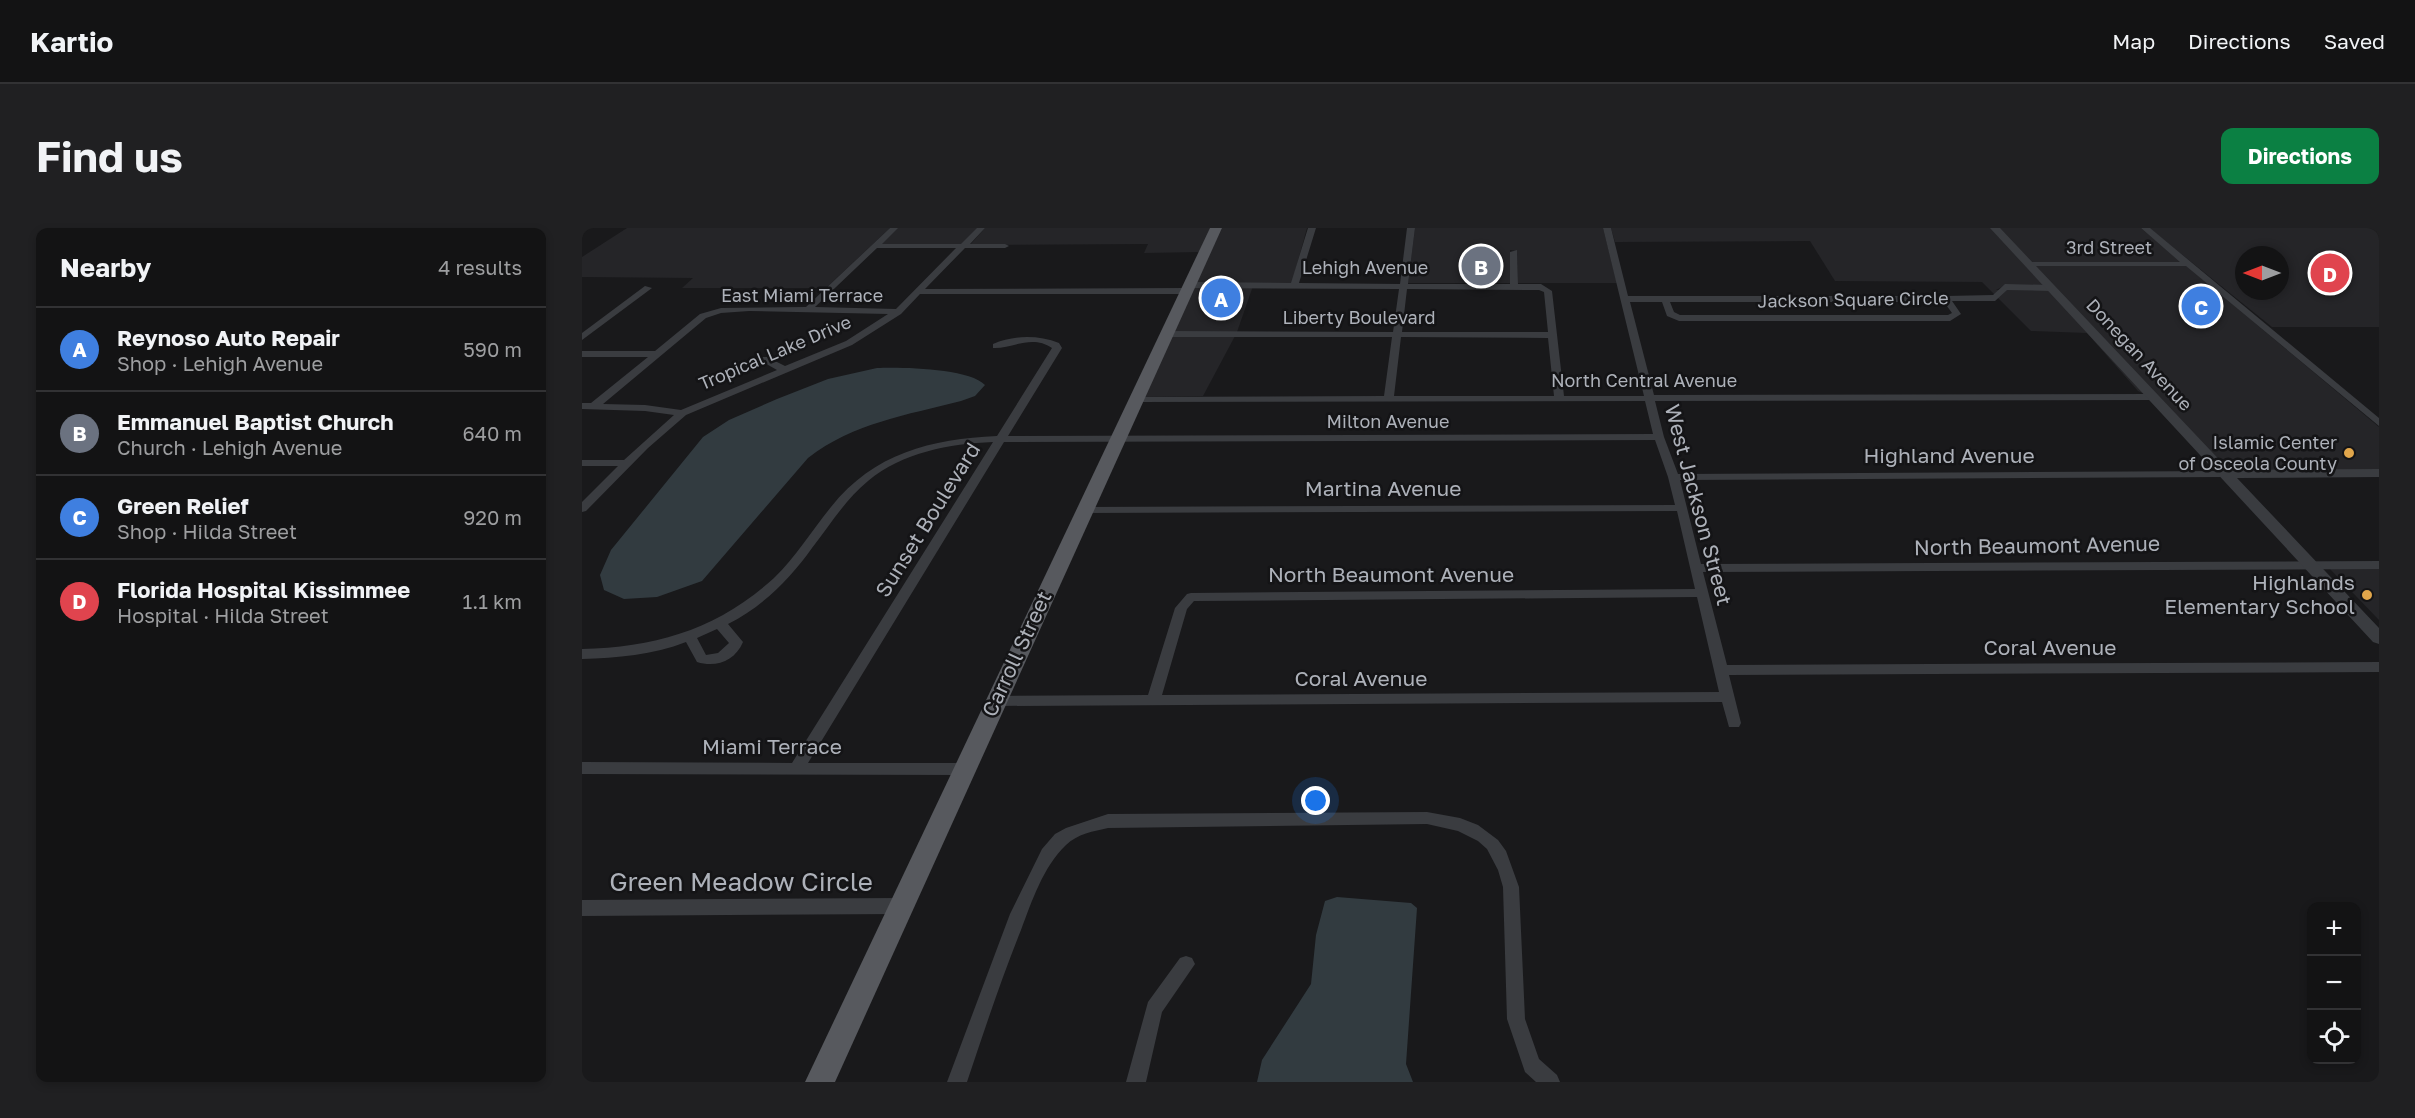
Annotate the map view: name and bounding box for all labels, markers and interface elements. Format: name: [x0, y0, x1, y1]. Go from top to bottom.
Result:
text: Kartio: [30, 25, 113, 58]
text: Map: [2112, 28, 2155, 54]
text: Directions: [2188, 28, 2291, 54]
text: Saved: [2324, 28, 2385, 54]
button: Directions: [2221, 128, 2379, 184]
text: Find us: [36, 131, 183, 181]
street label: 3rd Street: [2066, 236, 2152, 258]
pin: B: [1462, 243, 1500, 288]
north arrow: [2235, 246, 2289, 300]
pin: D: [2310, 250, 2350, 296]
text: Nearby: [60, 252, 151, 283]
text: 4 results: [438, 255, 522, 279]
street label: Lehigh Avenue: [1302, 256, 1428, 278]
pin: A: [1202, 276, 1240, 320]
street label: East Miami Terrace: [721, 284, 883, 306]
pin: C: [2182, 284, 2220, 328]
street label: Jackson Square Circle: [1757, 286, 1949, 312]
street label: Donegan Avenue: [2082, 294, 2197, 415]
street label: Liberty Boulevard: [1282, 306, 1436, 328]
street label: Tropical Lake Drive: [695, 310, 854, 394]
text: Reynoso Auto Repair: [117, 324, 340, 351]
text: A: [72, 337, 87, 361]
text: 590 m: [463, 337, 522, 361]
text: Shop · Lehigh Avenue: [117, 351, 323, 375]
street label: North Central Avenue: [1551, 369, 1737, 391]
street label: West Jackson Street: [1660, 401, 1738, 608]
text: Emmanuel Baptist Church: [117, 408, 394, 435]
street label: Milton Avenue: [1327, 410, 1449, 432]
text: B: [72, 421, 87, 445]
text: 640 m: [463, 421, 522, 445]
place label: Islamic Center of Osceola County: [2179, 431, 2337, 474]
text: Church · Lehigh Avenue: [117, 435, 342, 459]
street label: Sunset Boulevard: [869, 437, 985, 602]
street label: Highland Avenue: [1863, 442, 2035, 468]
marker: Islamic Center of Osceola County: [2342, 446, 2356, 460]
street label: Martina Avenue: [1305, 475, 1461, 501]
text: Green Relief: [117, 492, 248, 519]
text: C: [72, 505, 87, 529]
text: 920 m: [463, 505, 522, 529]
text: Shop · Hilda Street: [117, 519, 297, 543]
street label: North Beaumont Avenue: [1914, 530, 2160, 560]
street label: North Beaumont Avenue: [1268, 561, 1514, 587]
place label: Highlands Elementary School: [2164, 569, 2355, 619]
text: Florida Hospital Kissimmee: [117, 576, 410, 603]
street label: Carroll Street: [976, 587, 1057, 721]
marker: Highlands Elementary School: [2360, 588, 2374, 602]
text: D: [72, 589, 87, 613]
text: 1.1 km: [463, 589, 522, 613]
text: Hospital · Hilda Street: [117, 603, 329, 627]
street label: Coral Avenue: [1984, 634, 2116, 660]
street label: Coral Avenue: [1295, 665, 1427, 691]
street label: Miami Terrace: [702, 733, 842, 759]
your location: [1301, 786, 1330, 815]
street label: Green Meadow Circle: [609, 866, 873, 897]
map controls: [2307, 902, 2361, 1064]
button: +: [2307, 902, 2361, 956]
button: −: [2307, 956, 2361, 1010]
button: locate: [2307, 1010, 2361, 1064]

